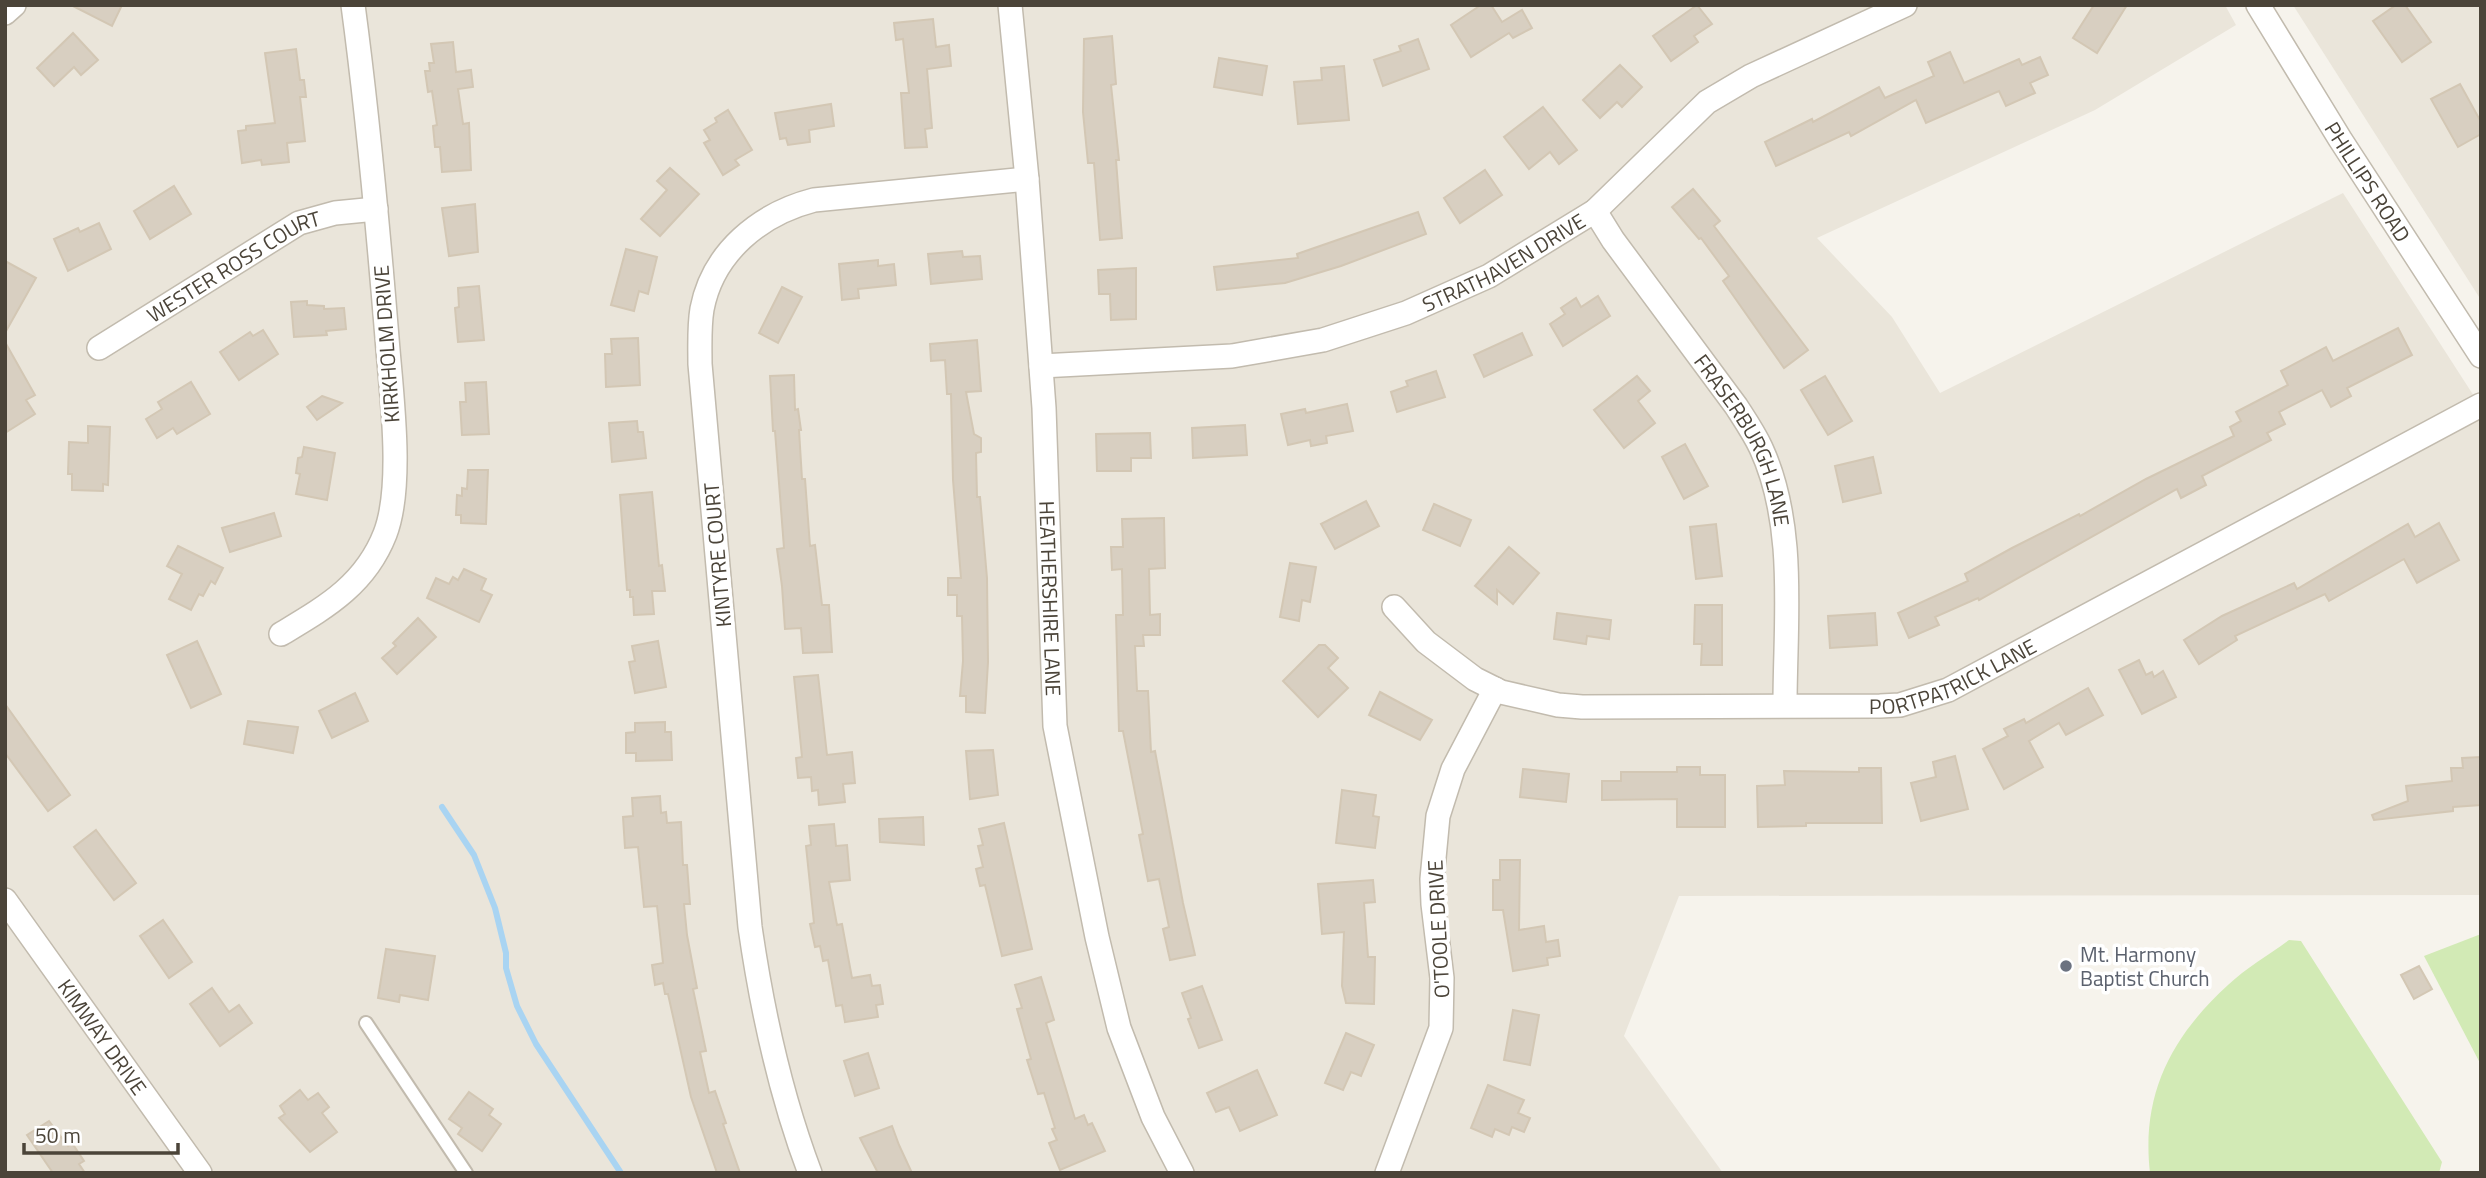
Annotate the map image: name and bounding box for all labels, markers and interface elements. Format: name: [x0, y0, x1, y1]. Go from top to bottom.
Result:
street label: PHILLIPS ROAD: [2317, 115, 2419, 248]
street label: WESTER ROSS COURT: [140, 202, 324, 330]
street label: STRATHAVEN DRIVE: [1417, 205, 1591, 320]
street label: KIRKHOLM DRIVE: [365, 264, 407, 424]
street label: FRASERBURGH LANE: [1686, 347, 1798, 528]
street label: KINTYRE COURT: [695, 481, 739, 629]
street label: HEATHERSHIRE LANE: [1031, 500, 1070, 697]
street label: PORTPATRICK LANE: [1869, 630, 2042, 722]
street label: O'TOOLE DRIVE: [1418, 859, 1458, 999]
place label: Mt. Harmony Baptist Church: [2080, 938, 2210, 994]
marker: Mt. Harmony Baptist Church: [2058, 958, 2074, 974]
street label: KIMWAY DRIVE: [50, 972, 155, 1101]
scale bar: [24, 1112, 178, 1156]
text: 50 m: [35, 1119, 81, 1151]

